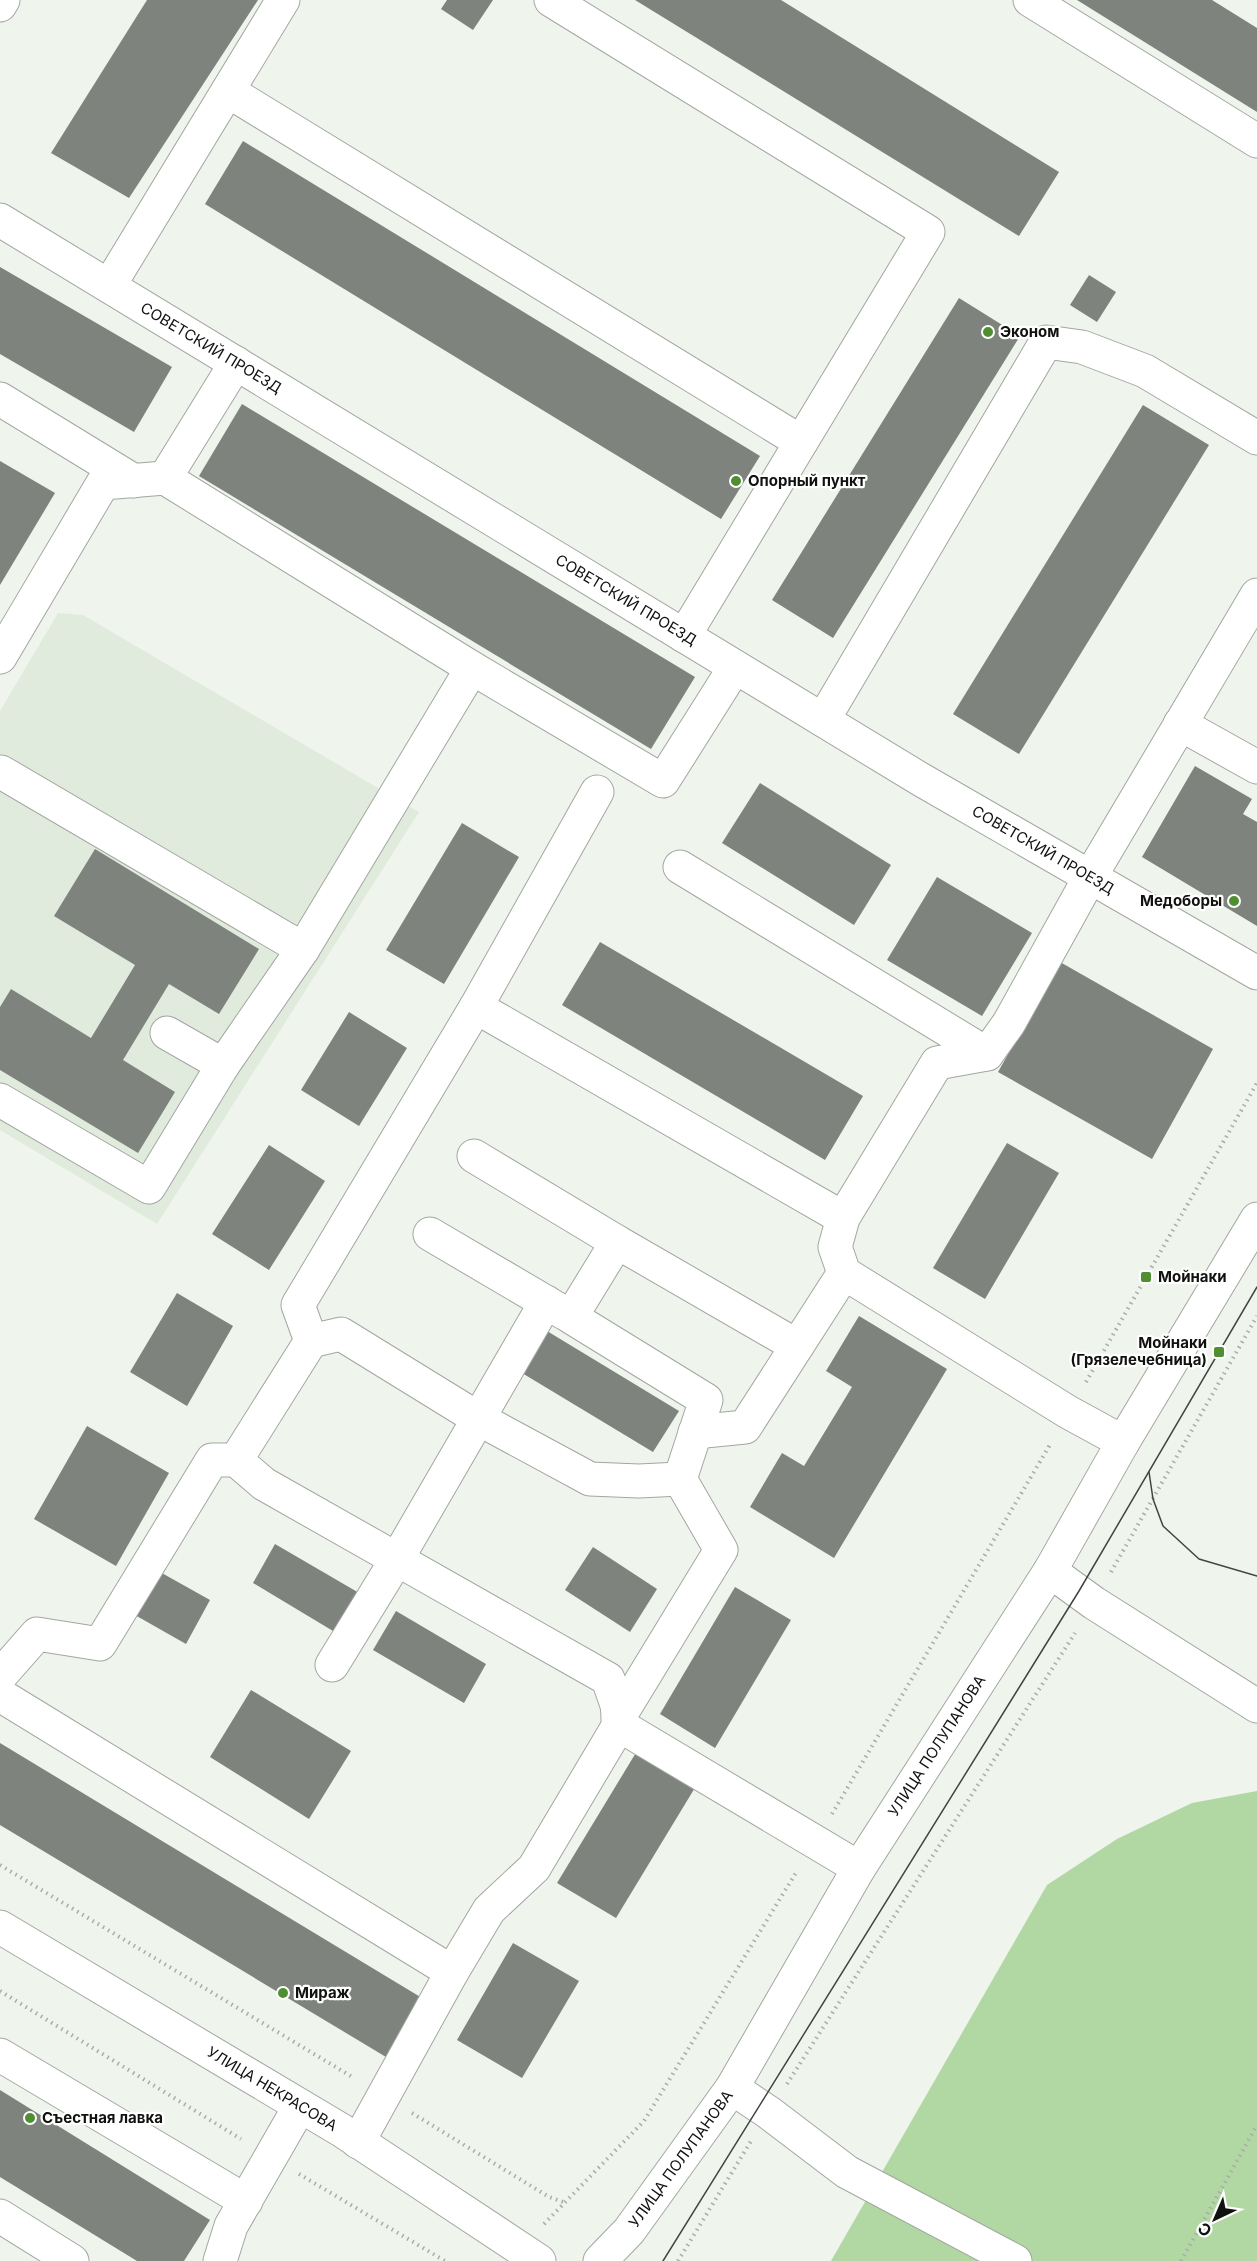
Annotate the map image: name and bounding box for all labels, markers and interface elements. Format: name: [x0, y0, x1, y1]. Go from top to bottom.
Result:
street label: СОВЕТСКИЙ ПРОЕЗД: [137, 298, 285, 397]
place label: Эконом: [1000, 322, 1059, 341]
marker: Эконом: [981, 325, 995, 339]
place label: Опорный пункт: [748, 471, 866, 490]
marker: Опорный пункт: [729, 474, 743, 488]
street label: СОВЕТСКИЙ ПРОЕЗД: [552, 550, 700, 649]
street label: СОВЕТСКИЙ ПРОЕЗД: [969, 801, 1118, 898]
place label: Медоборы: [1140, 891, 1222, 910]
marker: Медоборы: [1227, 894, 1241, 908]
place label: Мойнаки: [1158, 1267, 1227, 1286]
marker: Мойнаки: [1139, 1270, 1153, 1284]
place label: Мойнаки (Грязелечебница): [1070, 1333, 1207, 1369]
marker: Мойнаки (Грязелечебница): [1212, 1345, 1226, 1359]
street label: УЛИЦА ПОЛУПАНОВА: [884, 1671, 989, 1820]
place label: Мираж: [295, 1983, 350, 2002]
marker: Мираж: [276, 1986, 290, 2000]
street label: УЛИЦА НЕКРАСОВА: [204, 2042, 341, 2135]
street label: УЛИЦА ПОЛУПАНОВА: [624, 2086, 737, 2231]
place label: Съестная лавка: [42, 2108, 163, 2127]
marker: Съестная лавка: [23, 2111, 37, 2125]
north arrow: [1185, 2189, 1245, 2249]
text: С: [1193, 2218, 1216, 2241]

